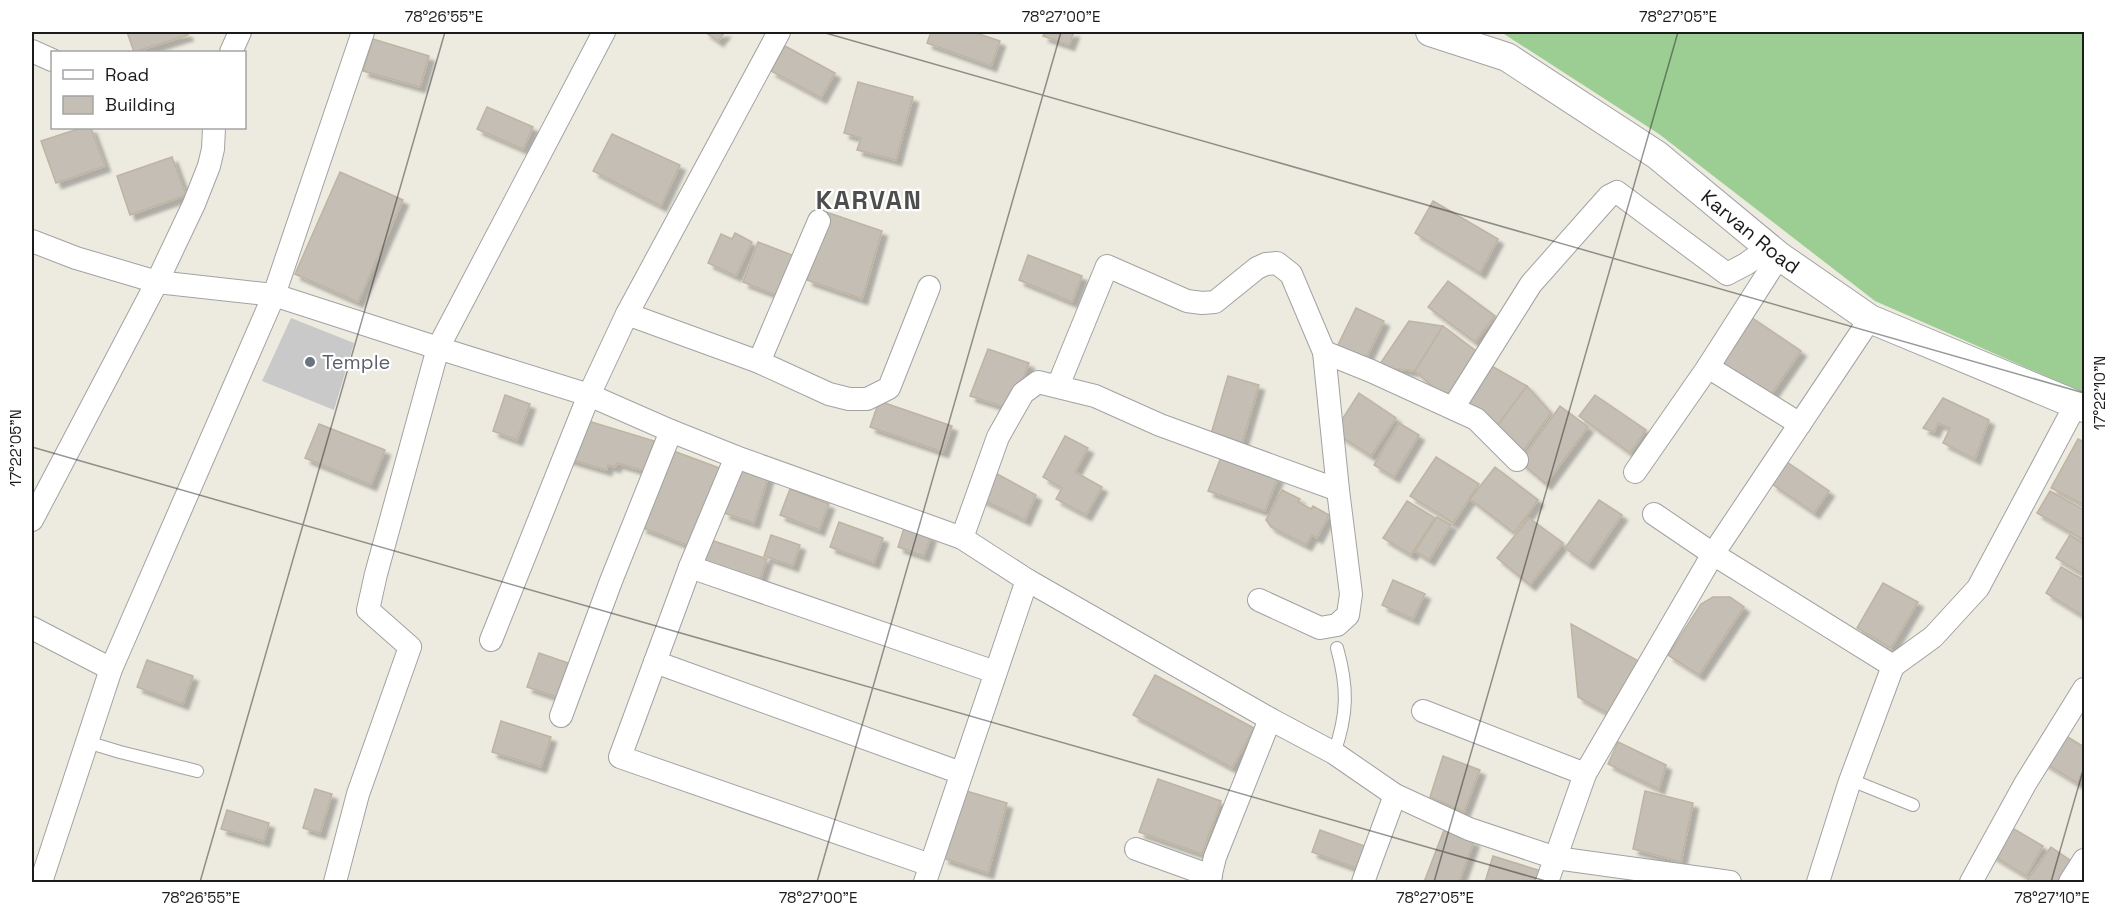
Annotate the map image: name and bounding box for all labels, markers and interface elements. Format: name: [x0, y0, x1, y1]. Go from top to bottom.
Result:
text: 78°26'55"E: [405, 7, 483, 26]
text: 78°27'00"E: [1022, 7, 1100, 26]
text: 78°27'05"E: [1639, 7, 1717, 26]
legend: [51, 51, 246, 129]
text: Road: [105, 63, 149, 86]
text: Building: [105, 93, 175, 116]
district label: KARVAN: [816, 183, 922, 217]
street label: Karvan Road: [1696, 184, 1805, 279]
place label: Temple: [322, 349, 390, 375]
marker: Temple: [303, 355, 317, 369]
text: 17°22'10"N: [2090, 356, 2109, 430]
text: 17°22'05"N: [6, 409, 25, 487]
text: 78°26'55"E: [162, 888, 240, 907]
text: 78°27'00"E: [779, 888, 857, 907]
text: 78°27'05"E: [1396, 888, 1474, 907]
text: 78°27'10"E: [2014, 888, 2090, 907]

